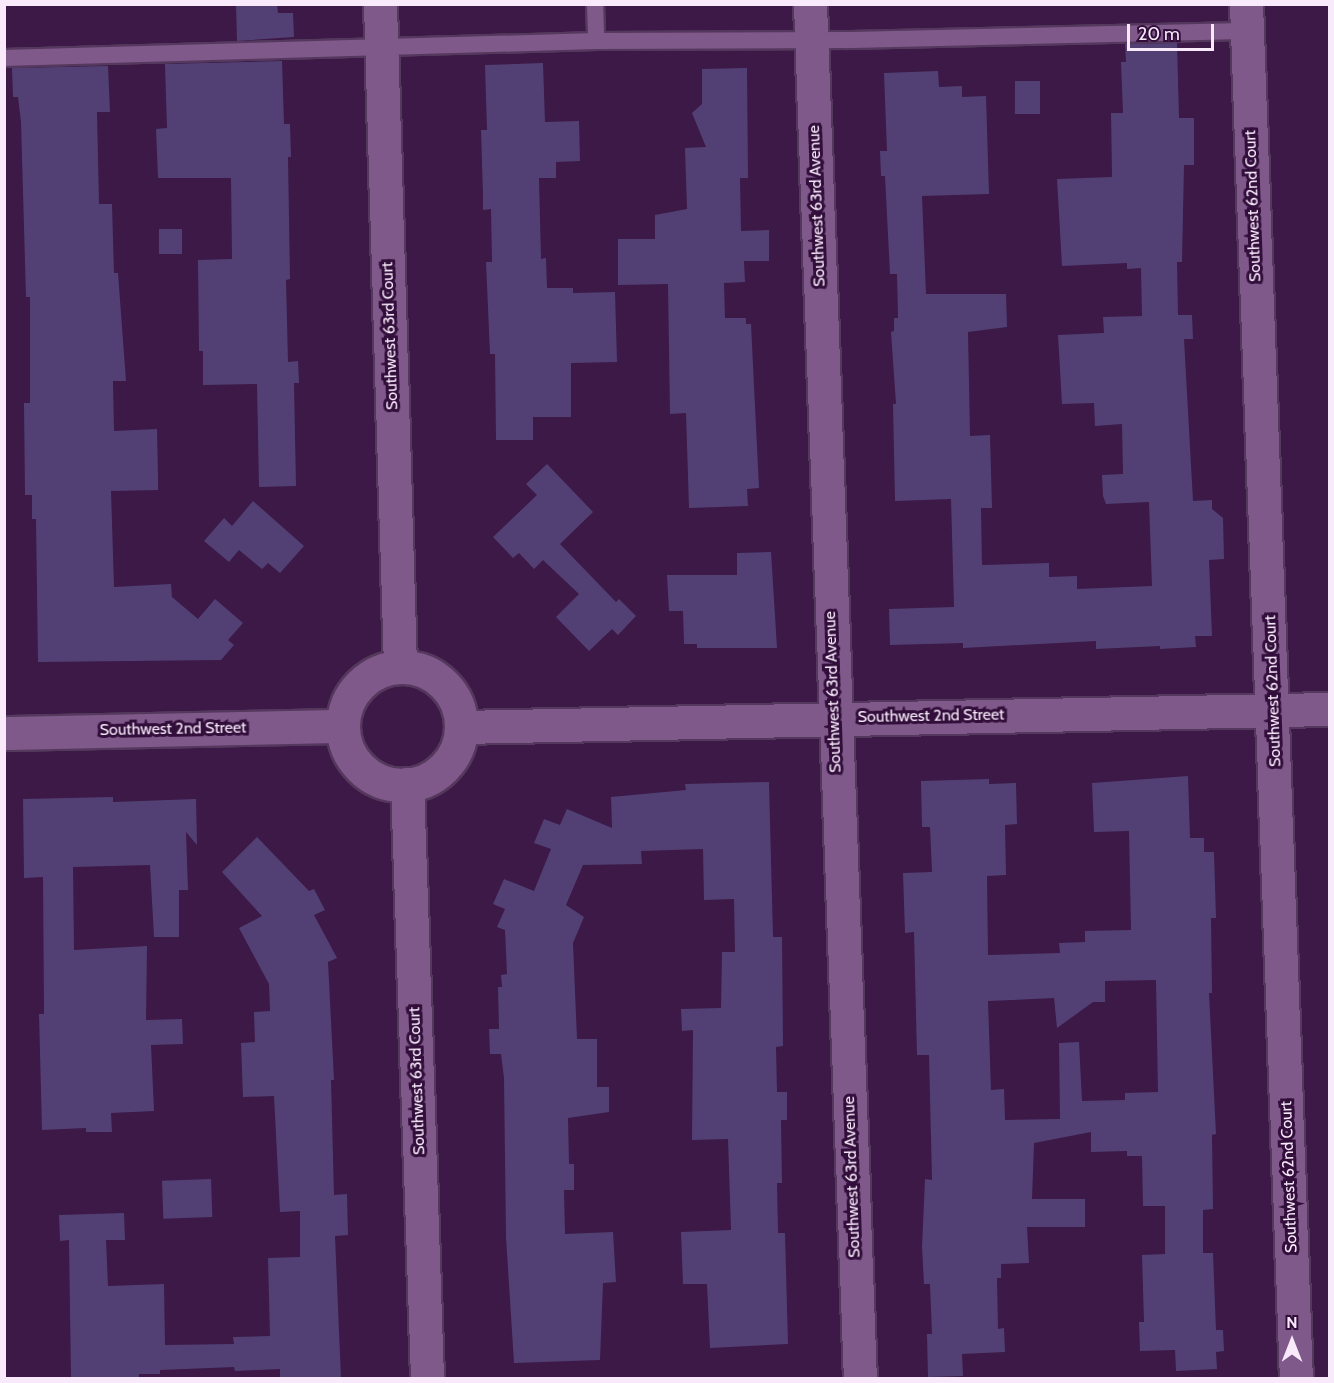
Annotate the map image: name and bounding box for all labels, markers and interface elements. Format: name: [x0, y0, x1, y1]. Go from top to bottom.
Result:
scale bar: [1130, 12, 1217, 50]
text: 20 m: [1138, 23, 1180, 45]
street label: Southwest 63rd Avenue: [805, 125, 829, 287]
street label: Southwest 62nd Court: [1241, 130, 1265, 282]
street label: Southwest 63rd Court: [378, 262, 402, 410]
street label: Southwest 63rd Avenue: [821, 611, 845, 773]
street label: Southwest 62nd Court: [1261, 615, 1285, 767]
street label: Southwest 2nd Street: [857, 705, 1005, 727]
street label: Southwest 2nd Street: [99, 718, 247, 740]
street label: Southwest 63rd Court: [405, 1007, 429, 1155]
street label: Southwest 63rd Avenue: [840, 1096, 864, 1258]
street label: Southwest 62nd Court: [1277, 1101, 1301, 1253]
north arrow: [1262, 1311, 1322, 1371]
text: N: [1286, 1313, 1298, 1332]

